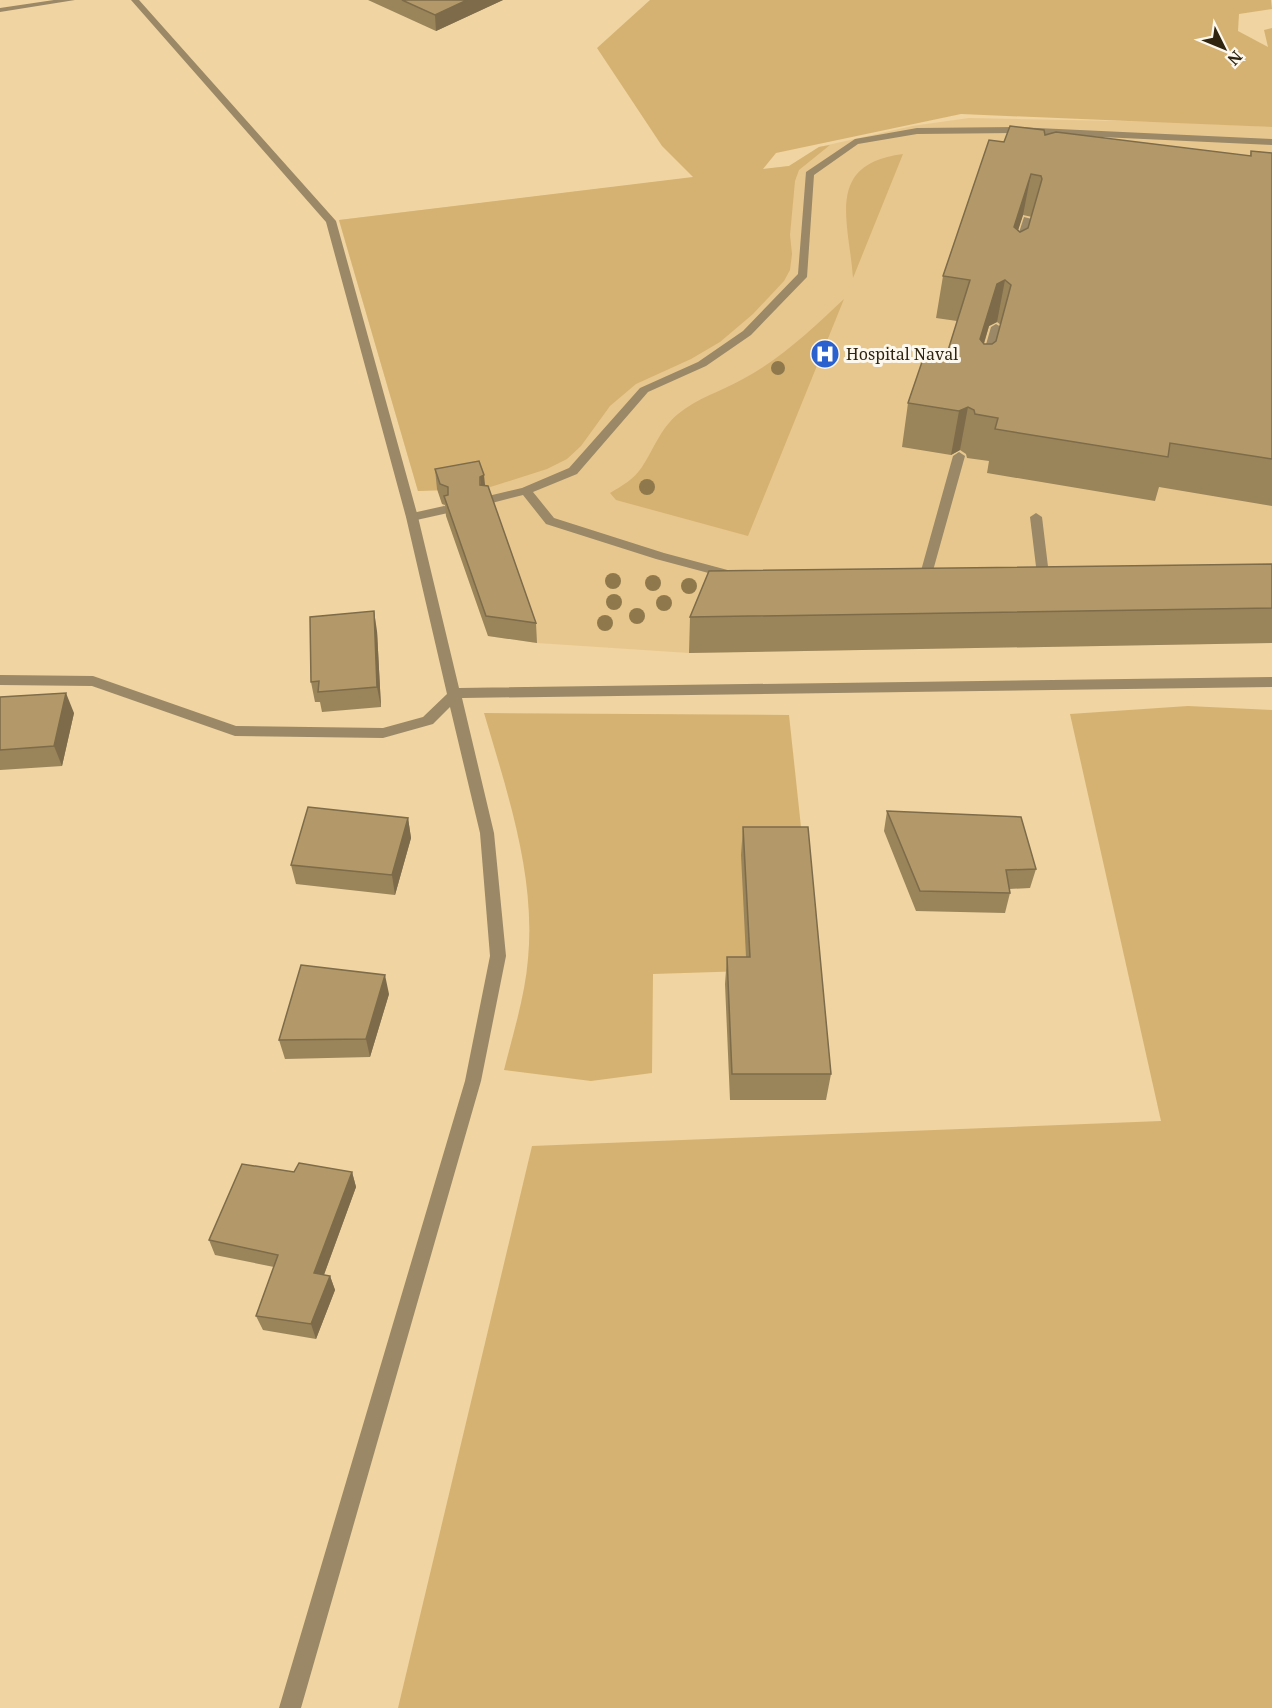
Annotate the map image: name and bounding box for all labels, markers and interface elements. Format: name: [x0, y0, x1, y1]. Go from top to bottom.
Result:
north arrow: [1194, 18, 1254, 78]
text: N: [1222, 46, 1247, 71]
hospital icon: Hospital Naval: [809, 338, 841, 370]
place label: Hospital Naval: [846, 343, 958, 365]

